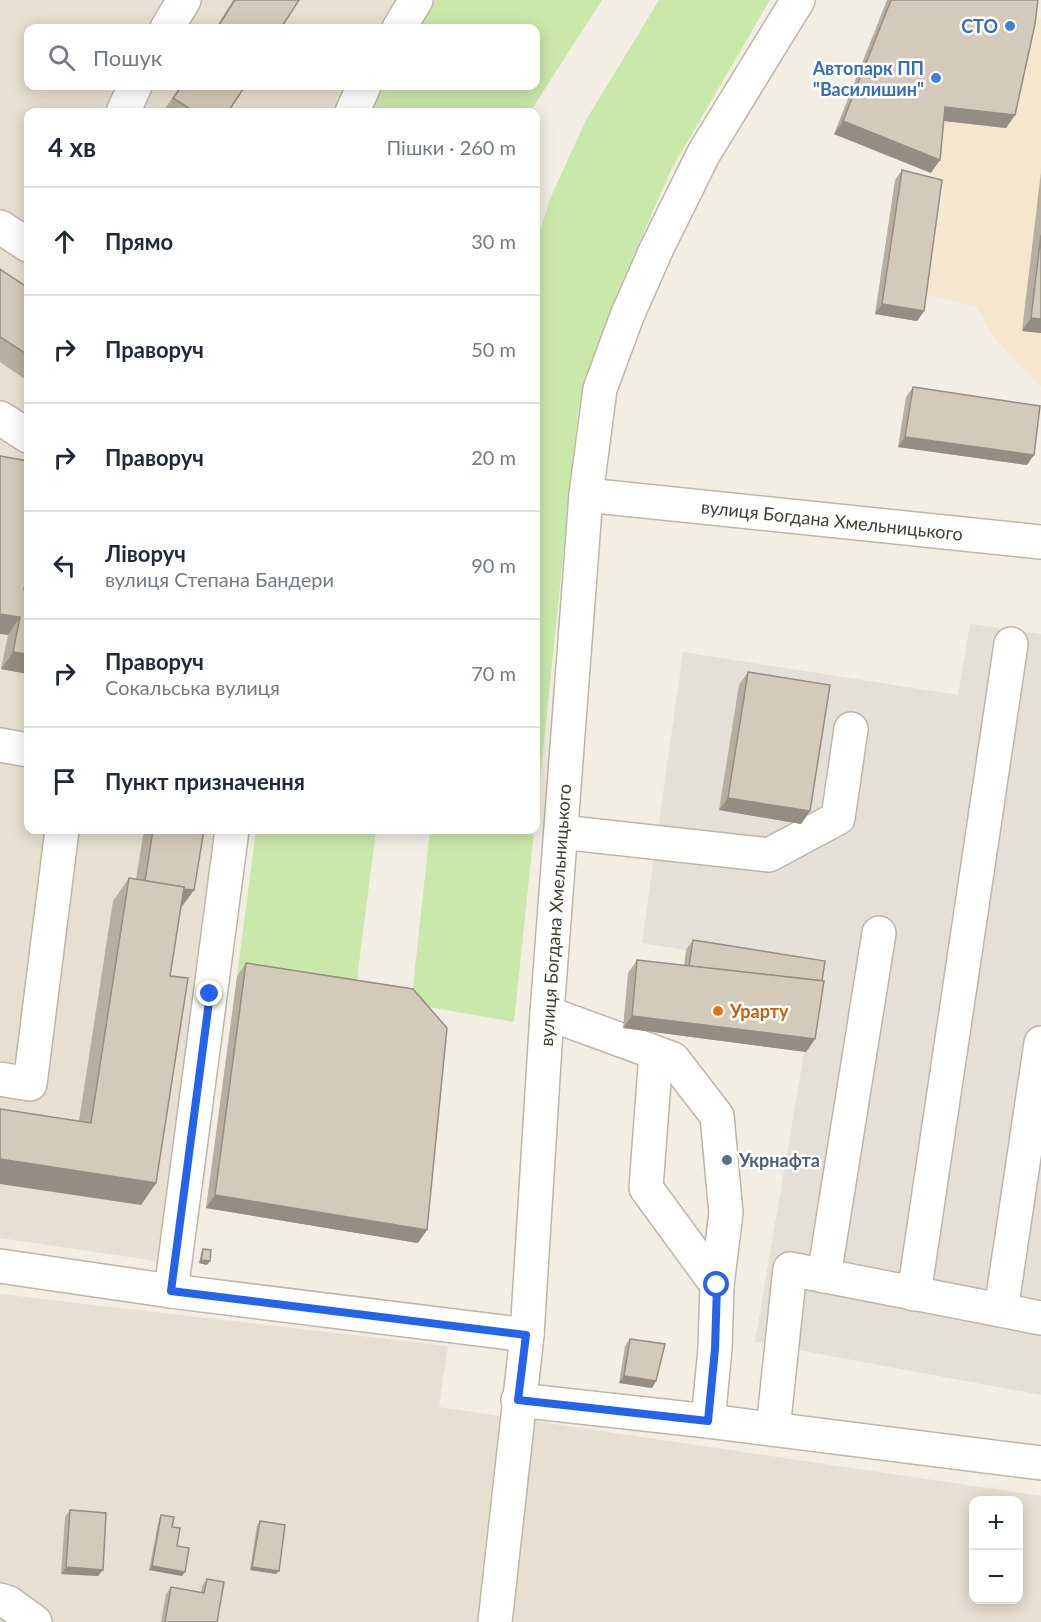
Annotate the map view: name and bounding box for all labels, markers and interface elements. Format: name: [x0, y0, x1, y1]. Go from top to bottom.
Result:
place label: СТО: [961, 15, 998, 37]
marker: СТО: [1003, 19, 1017, 33]
search box: [24, 24, 540, 90]
icon: search: [45, 41, 78, 74]
text: Пошук: [93, 44, 162, 71]
place label: Автопарк ПП "Василишин": [812, 57, 924, 100]
marker: Автопарк ПП "Василишин": [929, 71, 943, 85]
text: 4 хв: [48, 131, 96, 163]
text: Пішки · 260 m: [387, 135, 516, 159]
icon: ahead: [48, 225, 81, 258]
text: Прямо: [105, 228, 173, 255]
text: 30 m: [471, 229, 516, 253]
icon: right: [48, 333, 81, 366]
text: Праворуч: [105, 336, 204, 363]
text: 50 m: [471, 337, 516, 361]
icon: right: [48, 441, 81, 474]
text: Праворуч: [105, 444, 204, 471]
text: 20 m: [471, 445, 516, 469]
street label: вулиця Богдана Хмельницького: [700, 495, 964, 545]
text: Ліворуч: [105, 540, 186, 567]
icon: left: [48, 549, 81, 582]
text: 90 m: [471, 553, 516, 577]
text: вулиця Степана Бандери: [105, 567, 334, 591]
text: Праворуч: [105, 648, 204, 675]
icon: right: [48, 657, 81, 690]
text: 70 m: [471, 661, 516, 685]
text: Сокальська вулиця: [105, 675, 280, 699]
icon: arrive: [48, 765, 81, 798]
text: Пункт призначення: [105, 768, 305, 795]
street label: вулиця Богдана Хмельницького: [535, 783, 575, 1047]
route end: [196, 980, 222, 1006]
place label: Урарту: [729, 1000, 789, 1022]
marker: Урарту: [711, 1004, 725, 1018]
place label: Укрнафта: [738, 1149, 820, 1171]
marker: Укрнафта: [720, 1153, 734, 1167]
route start: [703, 1271, 729, 1297]
map controls: [969, 1496, 1023, 1604]
button: +: [969, 1496, 1023, 1550]
button: −: [969, 1550, 1023, 1604]

